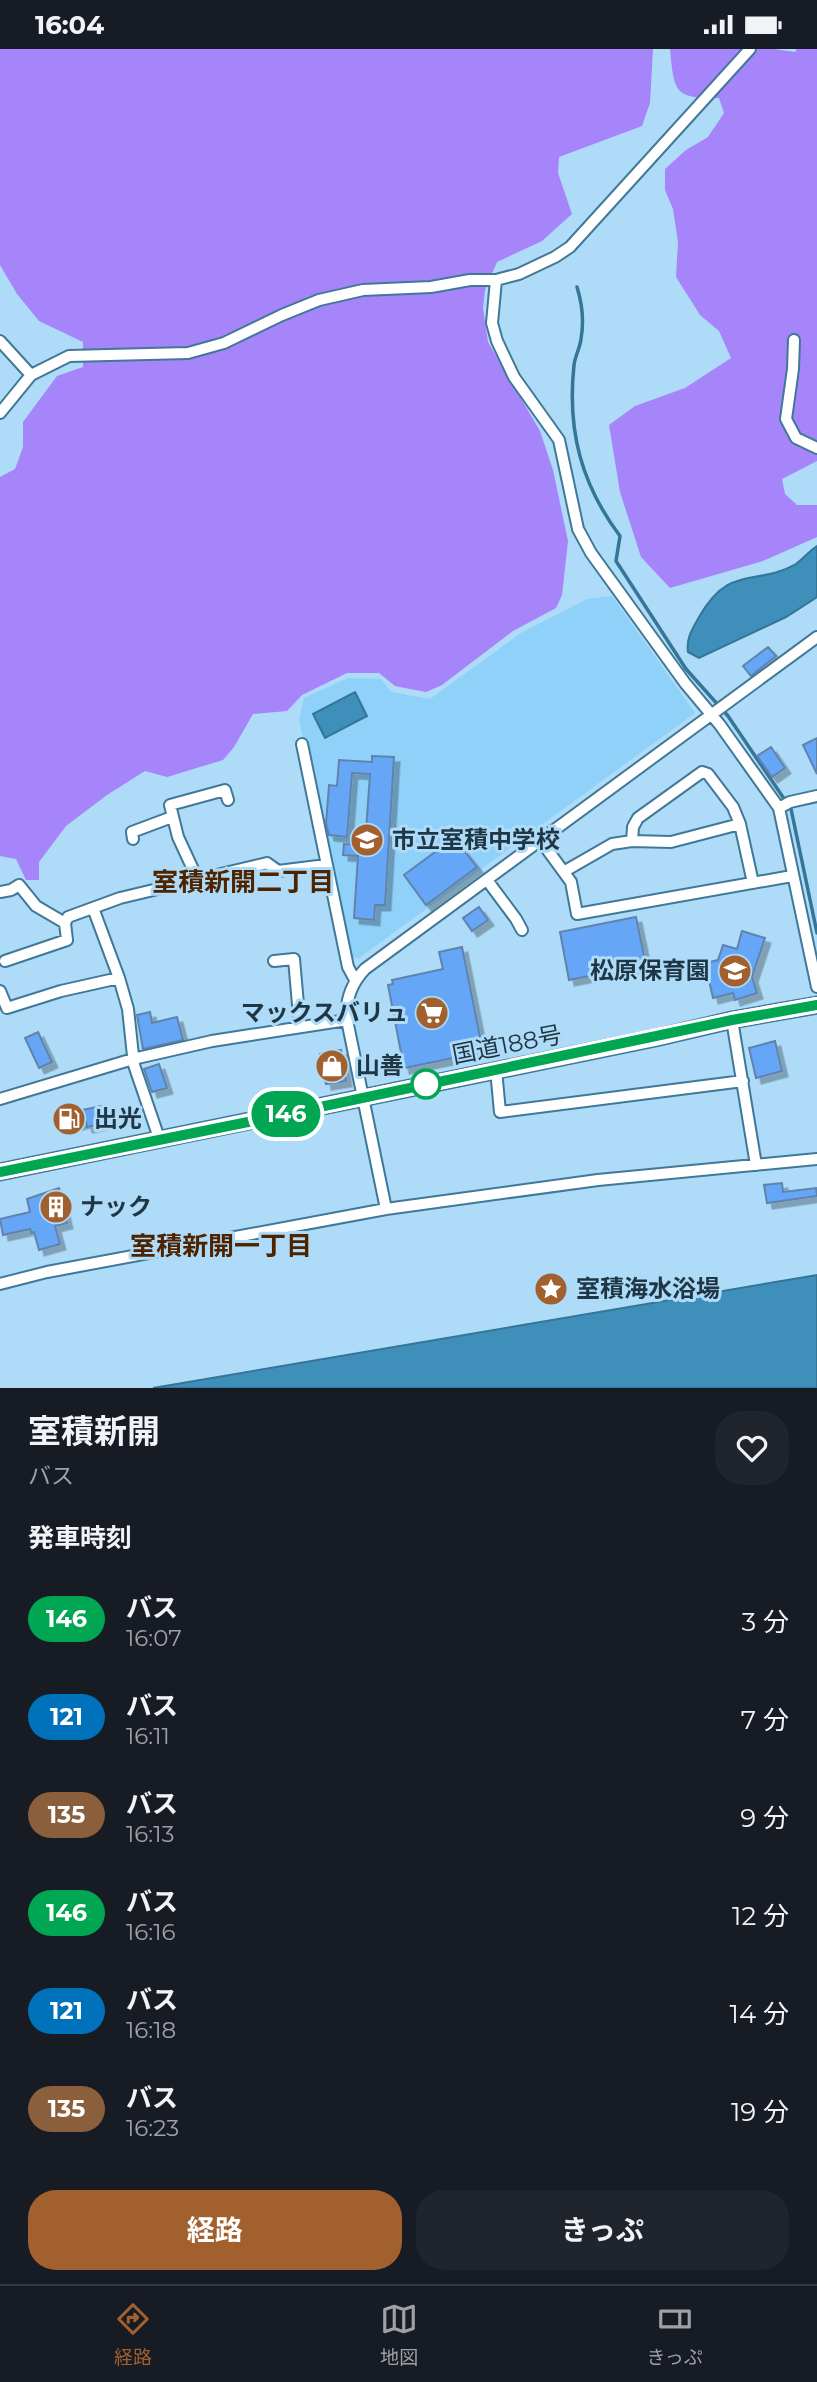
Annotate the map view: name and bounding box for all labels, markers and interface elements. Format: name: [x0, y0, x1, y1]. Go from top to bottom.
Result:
text: 16:04: [35, 9, 104, 41]
school or university icon: 市立室積中学校: [348, 821, 386, 859]
place label: 市立室積中学校: [392, 825, 560, 854]
district label: 室積新開二丁目: [152, 866, 334, 898]
school or university icon: 松原保育園: [716, 952, 754, 990]
place label: 松原保育園: [590, 956, 710, 985]
supermarket icon: マックスバリュ: [413, 994, 451, 1032]
place label: マックスバリュ: [241, 998, 408, 1027]
street label: 国道188号: [450, 1020, 564, 1069]
shop icon: 山善: [313, 1047, 351, 1085]
place label: 山善: [356, 1051, 404, 1080]
unlabelled marker: [411, 1069, 441, 1099]
line badge: 146: [246, 1091, 326, 1137]
text: 146: [265, 1099, 307, 1128]
fuel station icon: 出光: [50, 1100, 88, 1138]
place label: 出光: [94, 1104, 142, 1133]
building icon: ナック: [37, 1188, 75, 1226]
place label: ナック: [80, 1192, 152, 1221]
district label: 室積新開一丁目: [130, 1230, 312, 1262]
place icon: 室積海水浴場: [532, 1270, 570, 1308]
place label: 室積海水浴場: [576, 1274, 720, 1303]
text: 室積新開: [28, 1411, 160, 1451]
button: heart: [715, 1411, 789, 1485]
text: バス: [28, 1462, 74, 1490]
text: 発車時刻: [28, 1522, 132, 1554]
text: バス: [126, 1592, 178, 1624]
text: 146: [46, 1604, 87, 1633]
text: 3 分: [742, 1606, 789, 1638]
text: 16:07: [126, 1624, 182, 1652]
text: バス: [126, 1690, 178, 1722]
text: 121: [50, 1702, 83, 1731]
text: 7 分: [741, 1704, 789, 1736]
text: 16:11: [126, 1722, 170, 1750]
text: バス: [126, 1788, 178, 1820]
text: 135: [48, 1800, 85, 1829]
text: 9 分: [740, 1802, 789, 1834]
text: 16:13: [126, 1820, 174, 1848]
text: バス: [126, 1886, 178, 1918]
text: 146: [46, 1898, 87, 1927]
text: 12 分: [732, 1900, 789, 1932]
text: 16:16: [126, 1918, 176, 1946]
text: バス: [126, 1984, 178, 2016]
text: 121: [50, 1996, 83, 2025]
text: 14 分: [730, 1998, 789, 2030]
text: 16:18: [126, 2016, 176, 2044]
text: バス: [126, 2082, 178, 2114]
text: 135: [48, 2094, 85, 2123]
text: 19 分: [731, 2096, 789, 2128]
text: 16:23: [126, 2114, 179, 2142]
button: 経路: [28, 2190, 402, 2270]
button: きっぷ: [416, 2190, 789, 2270]
tab: 経路: [114, 2300, 152, 2369]
tab: 地図: [380, 2300, 418, 2369]
tab: きっぷ: [647, 2300, 703, 2369]

